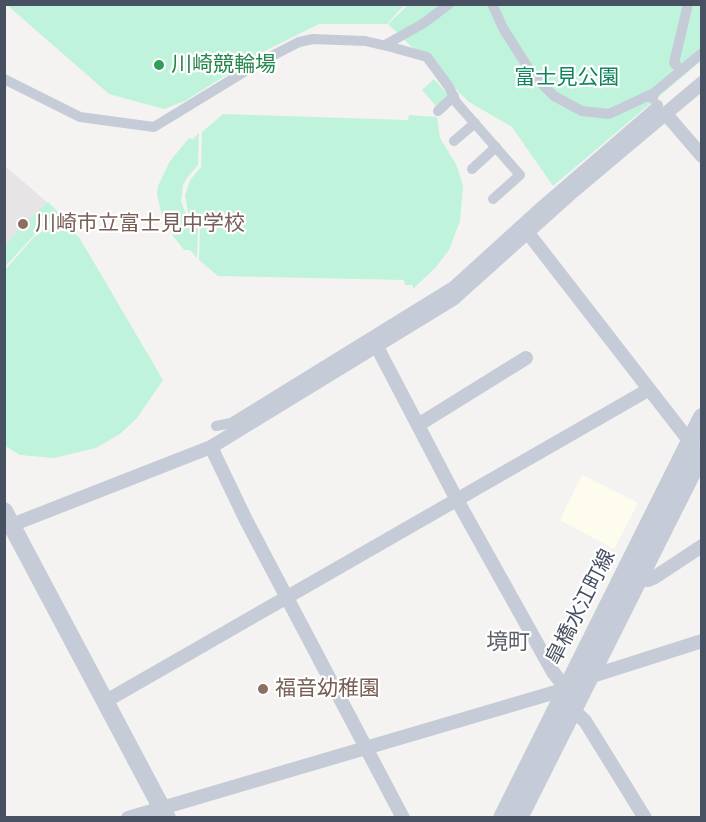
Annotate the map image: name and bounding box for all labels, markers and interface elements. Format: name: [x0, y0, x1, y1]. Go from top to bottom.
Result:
place label: 川崎競輪場: [171, 52, 276, 78]
marker: 川崎競輪場: [152, 58, 166, 72]
park label: 富士見公園: [515, 65, 619, 91]
place label: 川崎市立富士見中学校: [35, 211, 245, 237]
marker: 川崎市立富士見中学校: [16, 217, 30, 231]
street label: 皐橋水江町線: [541, 545, 621, 669]
district label: 境町: [486, 630, 530, 656]
place label: 福音幼稚園: [275, 676, 380, 702]
marker: 福音幼稚園: [256, 682, 270, 696]

